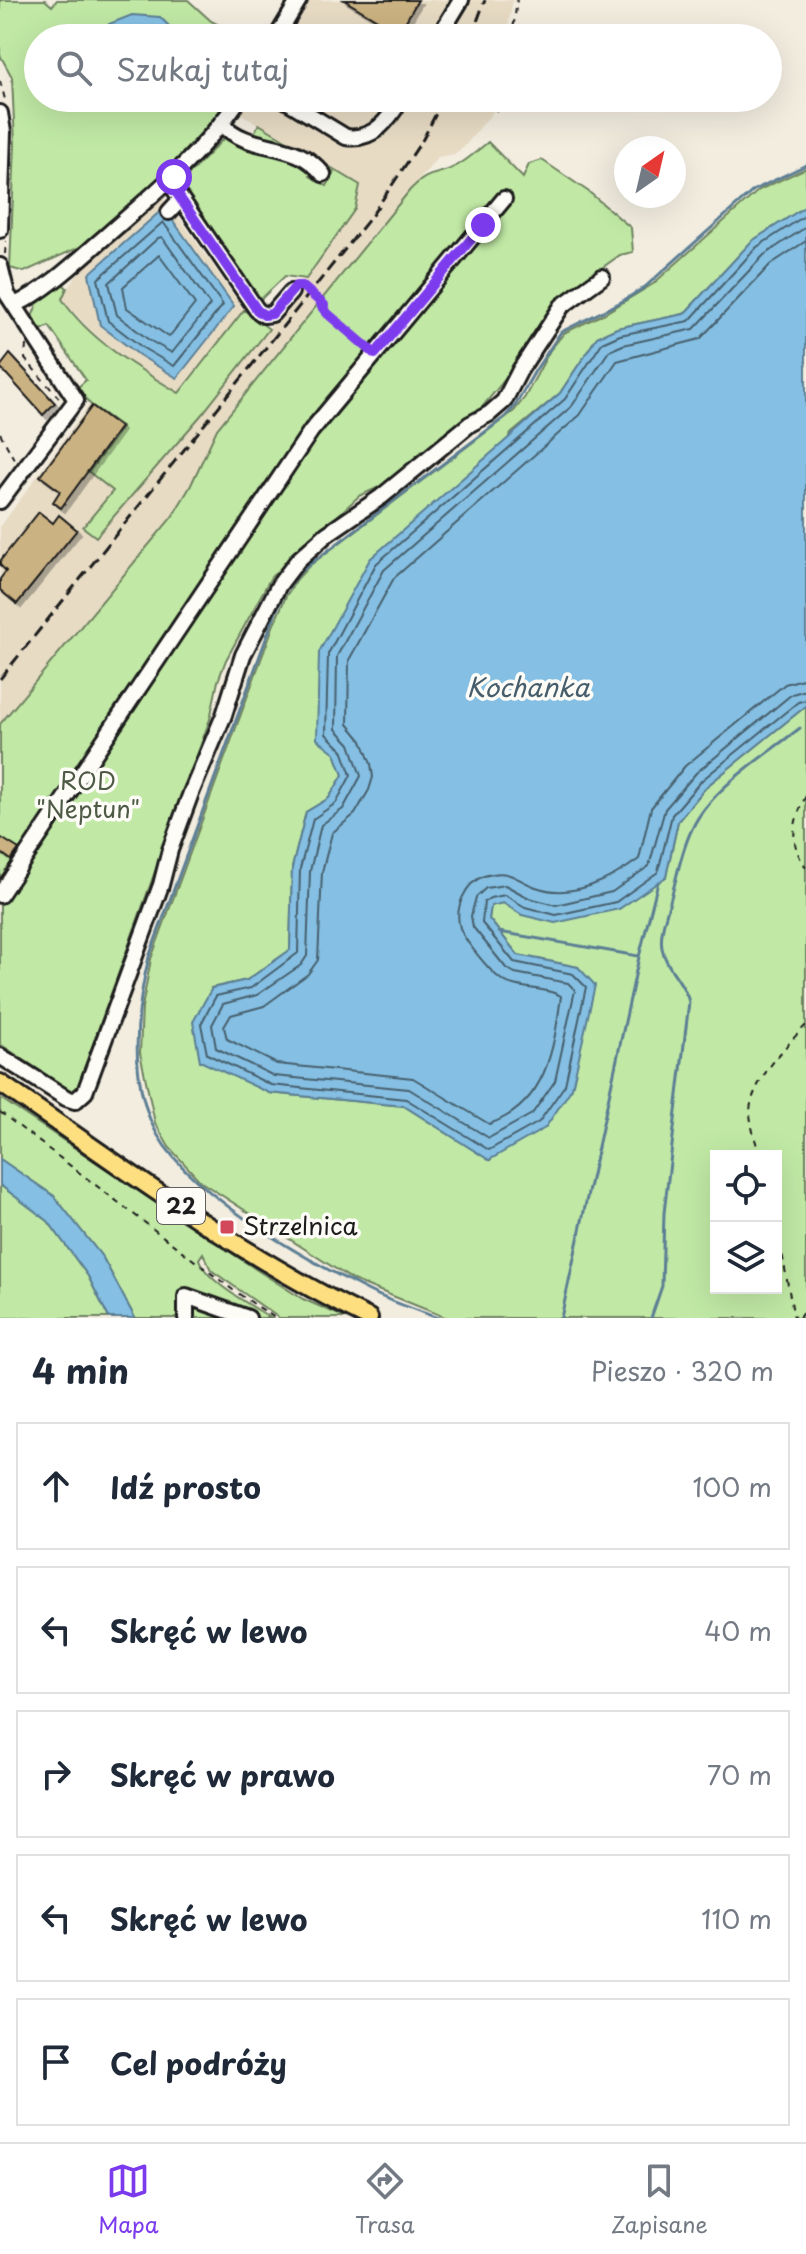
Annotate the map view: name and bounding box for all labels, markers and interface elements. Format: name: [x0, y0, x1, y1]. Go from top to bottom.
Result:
search box: [24, 24, 782, 112]
icon: search: [52, 46, 96, 90]
text: Szukaj tutaj: [116, 46, 289, 91]
north arrow: [614, 136, 686, 208]
route start: [156, 159, 192, 195]
route end: [465, 207, 501, 243]
water label: Kochanka: [467, 667, 590, 706]
park label: ROD "Neptun": [36, 762, 140, 826]
map controls: [710, 1150, 782, 1294]
button: locate: [710, 1150, 782, 1222]
road number: 22: [157, 1188, 205, 1224]
place label: Strzelnica: [243, 1207, 358, 1243]
marker: Strzelnica: [218, 1218, 236, 1236]
button: layers: [710, 1222, 782, 1294]
text: 4 min: [32, 1344, 129, 1396]
text: Pieszo · 320 m: [591, 1351, 774, 1390]
icon: ahead: [34, 1464, 78, 1508]
text: Idź prosto: [110, 1464, 261, 1509]
text: 100 m: [692, 1467, 772, 1506]
icon: left: [34, 1608, 78, 1652]
text: Skręć w lewo: [110, 1608, 308, 1653]
text: 40 m: [704, 1611, 772, 1650]
icon: right: [34, 1752, 78, 1796]
text: Skręć w prawo: [110, 1752, 335, 1797]
text: 70 m: [707, 1755, 772, 1794]
icon: left: [34, 1896, 78, 1940]
text: Skręć w lewo: [110, 1896, 308, 1941]
text: 110 m: [701, 1899, 772, 1938]
icon: arrive: [34, 2040, 78, 2084]
text: Cel podróży: [110, 2040, 287, 2085]
tab: Mapa: [98, 2159, 159, 2240]
tab: Trasa: [355, 2159, 415, 2240]
tab: Zapisane: [611, 2159, 708, 2240]

